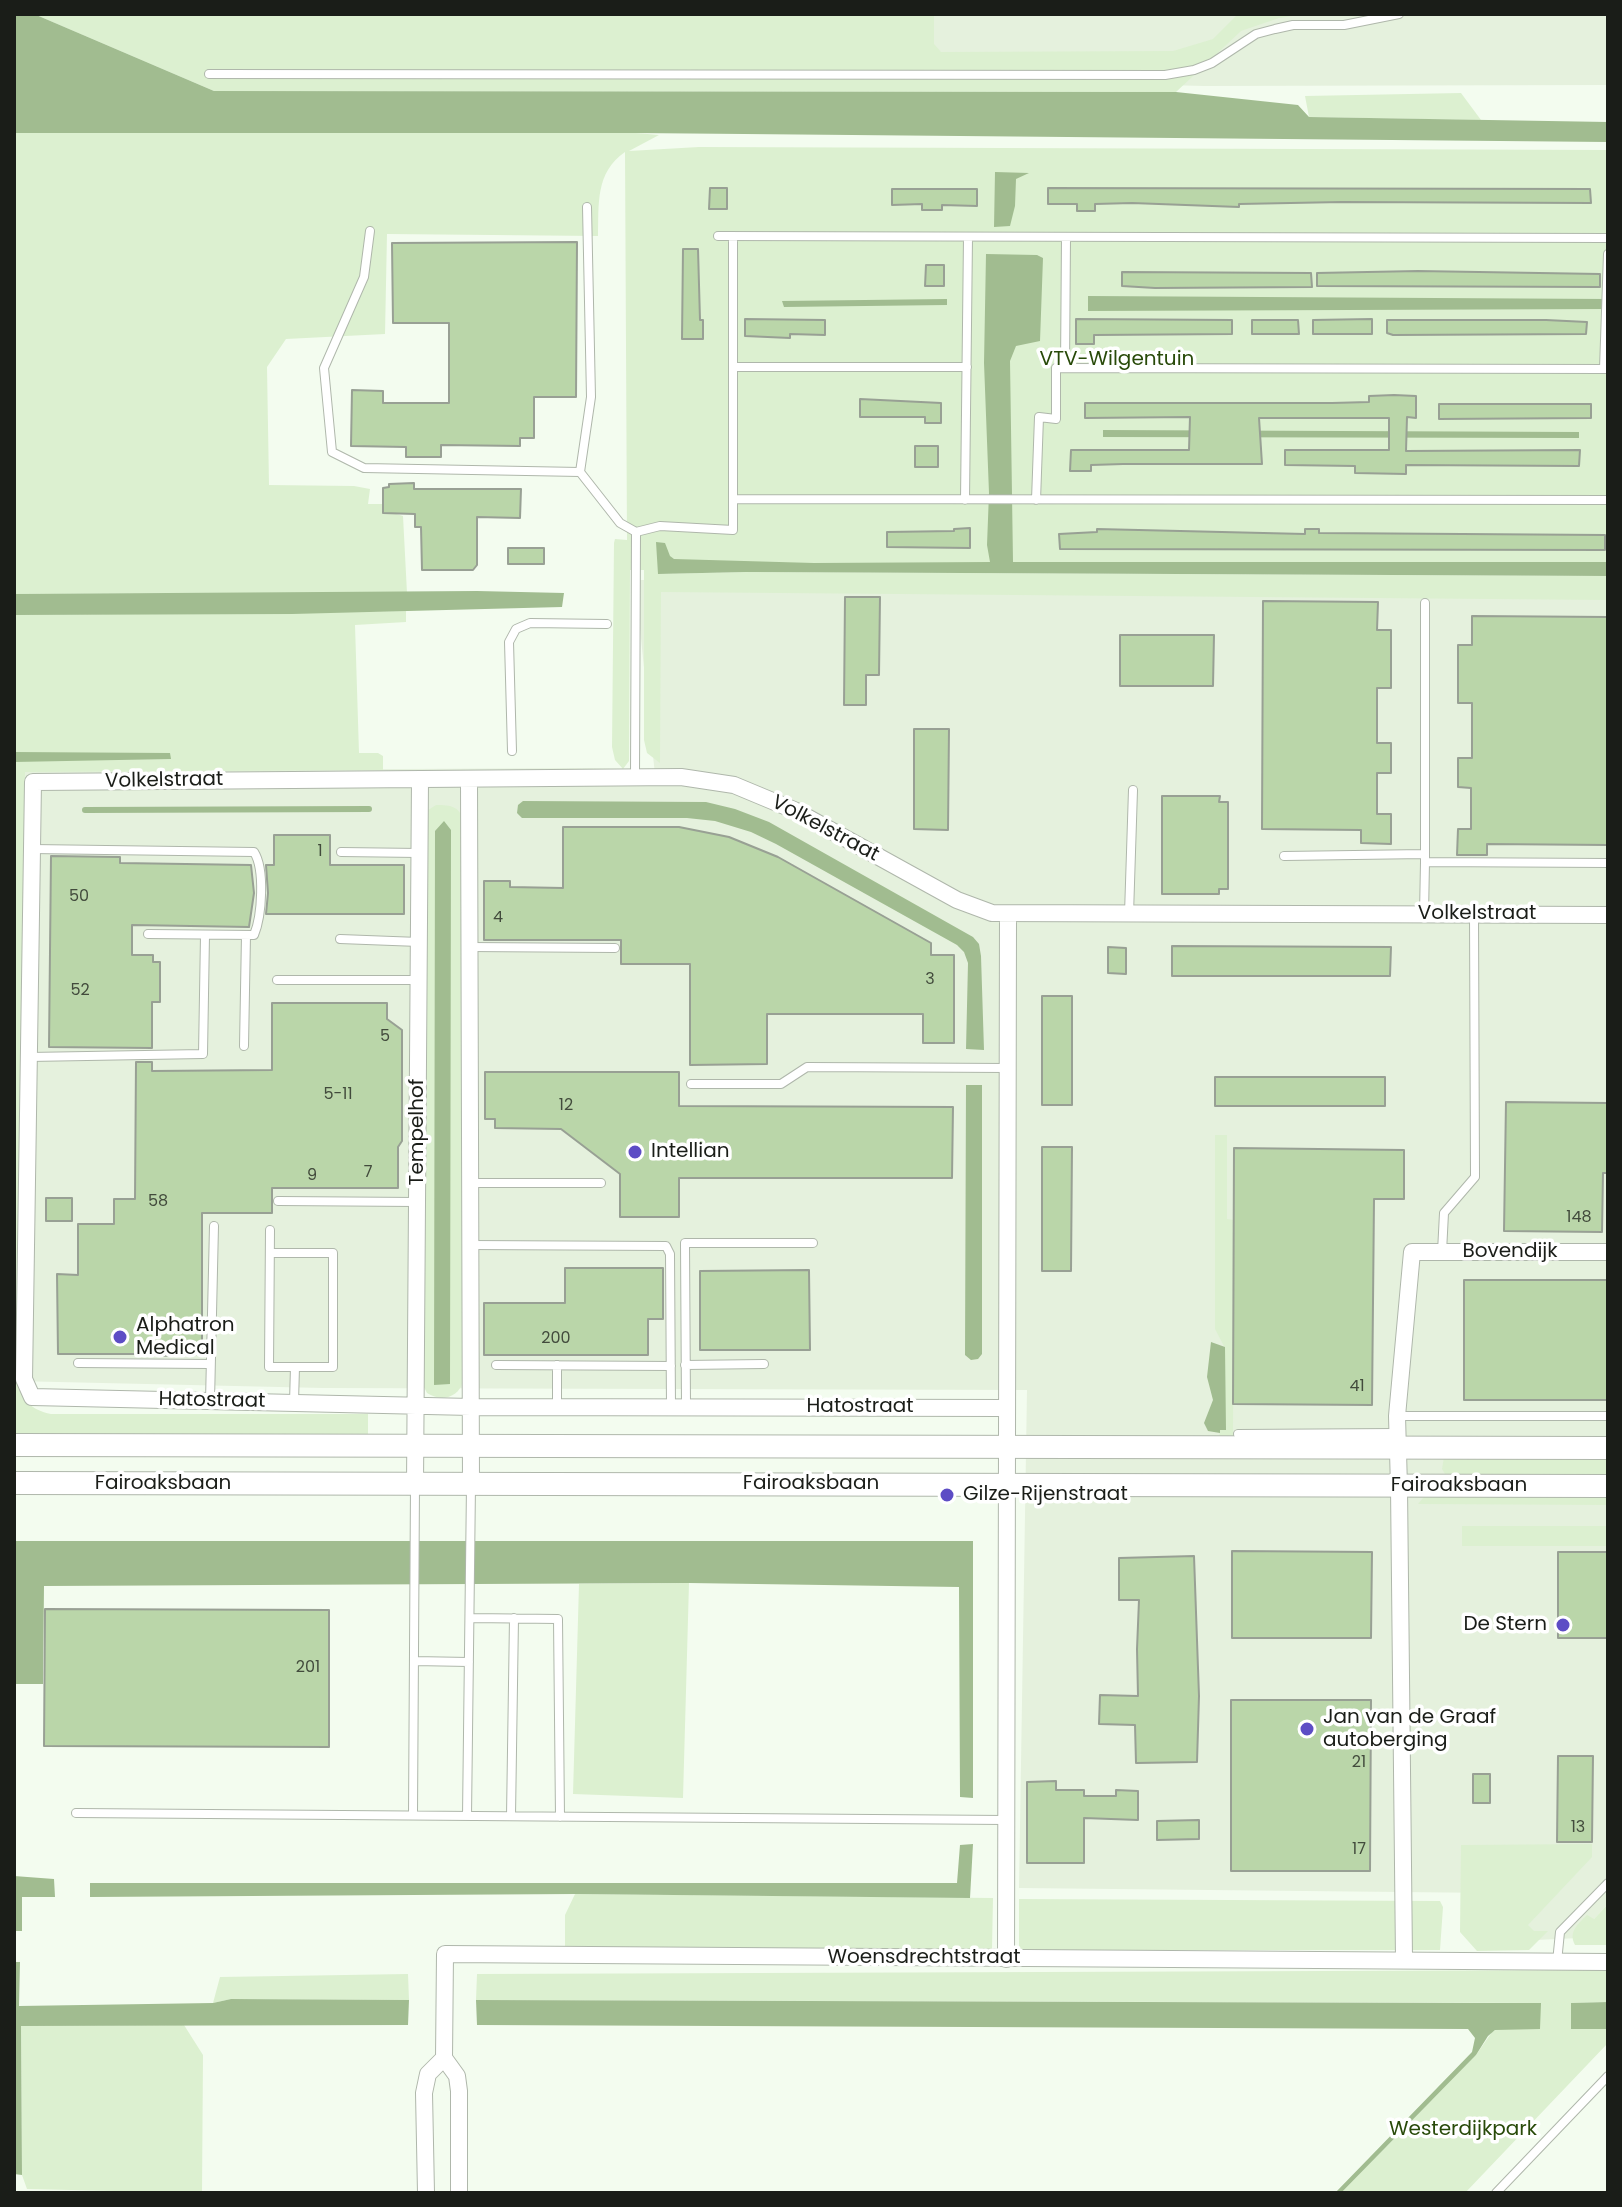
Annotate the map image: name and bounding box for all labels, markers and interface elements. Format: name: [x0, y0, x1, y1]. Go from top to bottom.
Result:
park label: VTV-Wilgentuin: [1040, 348, 1194, 372]
street label: Volkelstraat: [105, 768, 223, 794]
street label: Volkelstraat: [767, 791, 883, 867]
house number: 1: [317, 842, 323, 862]
house number: 50: [69, 887, 89, 907]
street label: Volkelstraat: [1418, 902, 1536, 926]
house number: 4: [493, 908, 503, 928]
house number: 3: [925, 970, 935, 990]
house number: 52: [70, 981, 90, 1001]
house number: 5: [380, 1027, 390, 1047]
street label: Tempelhof: [406, 1079, 430, 1185]
house number: 5-11: [323, 1085, 353, 1105]
house number: 12: [559, 1096, 573, 1116]
place label: Intellian: [651, 1140, 729, 1164]
marker: Intellian: [626, 1143, 644, 1161]
house number: 7: [364, 1163, 372, 1183]
house number: 9: [307, 1166, 317, 1186]
house number: 58: [148, 1192, 168, 1212]
house number: 148: [1566, 1208, 1592, 1228]
street label: Bovendijk: [1462, 1240, 1558, 1264]
place label: Alphatron Medical: [136, 1314, 235, 1361]
marker: Alphatron Medical: [111, 1328, 129, 1346]
house number: 200: [541, 1329, 571, 1349]
house number: 41: [1349, 1377, 1365, 1397]
street label: Hatostraat: [158, 1388, 266, 1414]
street label: Hatostraat: [807, 1395, 913, 1419]
street label: Fairoaksbaan: [95, 1472, 231, 1496]
street label: Fairoaksbaan: [743, 1472, 879, 1496]
street label: Fairoaksbaan: [1391, 1474, 1527, 1498]
place label: Gilze-Rijenstraat: [963, 1483, 1128, 1507]
marker: Gilze-Rijenstraat: [938, 1486, 956, 1504]
place label: De Stern: [1463, 1613, 1547, 1637]
marker: De Stern: [1554, 1616, 1572, 1634]
house number: 201: [296, 1658, 320, 1678]
place label: Jan van de Graaf autoberging: [1323, 1706, 1496, 1753]
marker: Jan van de Graaf autoberging: [1298, 1720, 1316, 1738]
house number: 21: [1352, 1753, 1366, 1773]
house number: 13: [1571, 1818, 1585, 1838]
house number: 17: [1352, 1840, 1366, 1860]
street label: Woensdrechtstraat: [827, 1946, 1021, 1970]
park label: Westerdijkpark: [1389, 2118, 1537, 2142]

